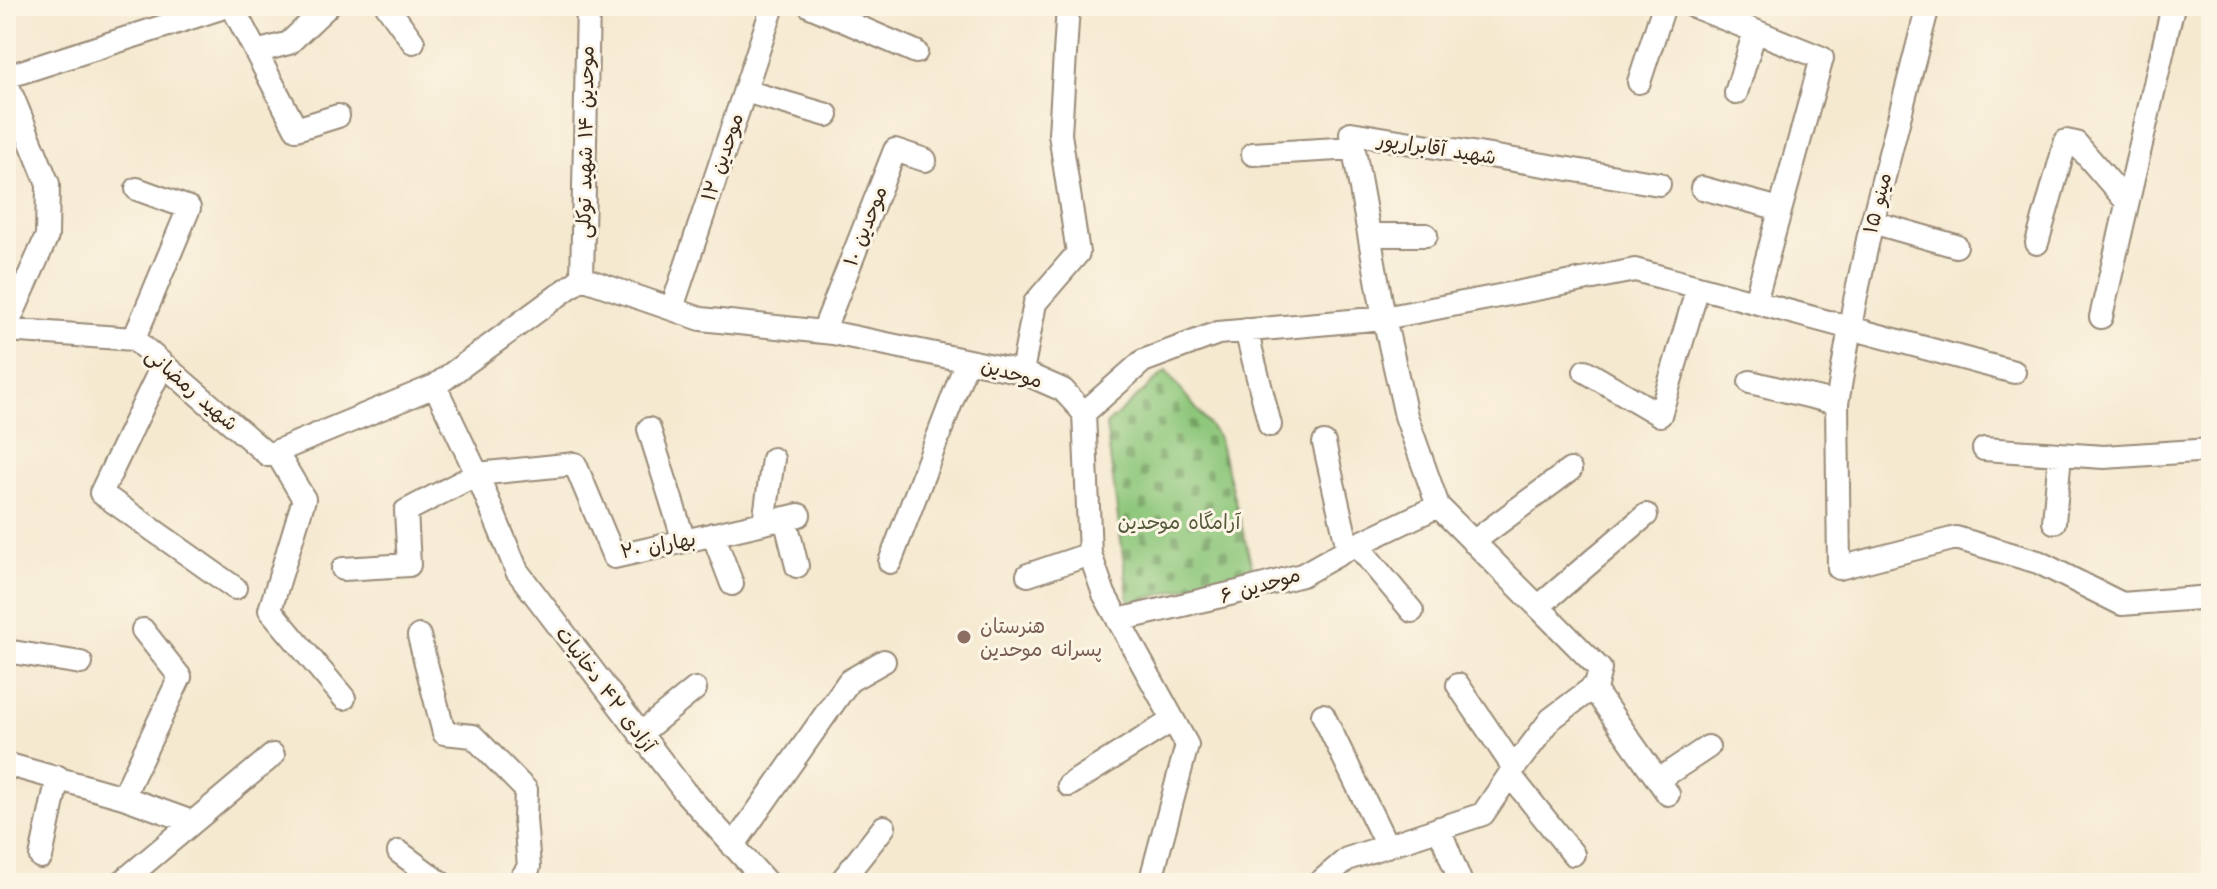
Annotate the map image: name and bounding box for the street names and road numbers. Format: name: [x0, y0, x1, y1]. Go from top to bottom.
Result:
street label: موحدین ۱۴ شهید توکلی: [569, 45, 605, 239]
street label: موحدین ۱۲: [694, 109, 754, 206]
street label: شهید آقابرارپور: [1373, 124, 1498, 175]
street label: مینو ۱۵: [1856, 170, 1902, 237]
street label: موحدین ۱۰: [836, 182, 897, 272]
street label: شهید رمضانی: [137, 341, 244, 440]
street label: موحدین: [977, 351, 1046, 399]
street label: بهاران ۲۰: [618, 525, 699, 569]
street label: موحدین ۶: [1216, 560, 1305, 614]
street label: آزادی ۴۲ دخانیات: [546, 620, 663, 761]

